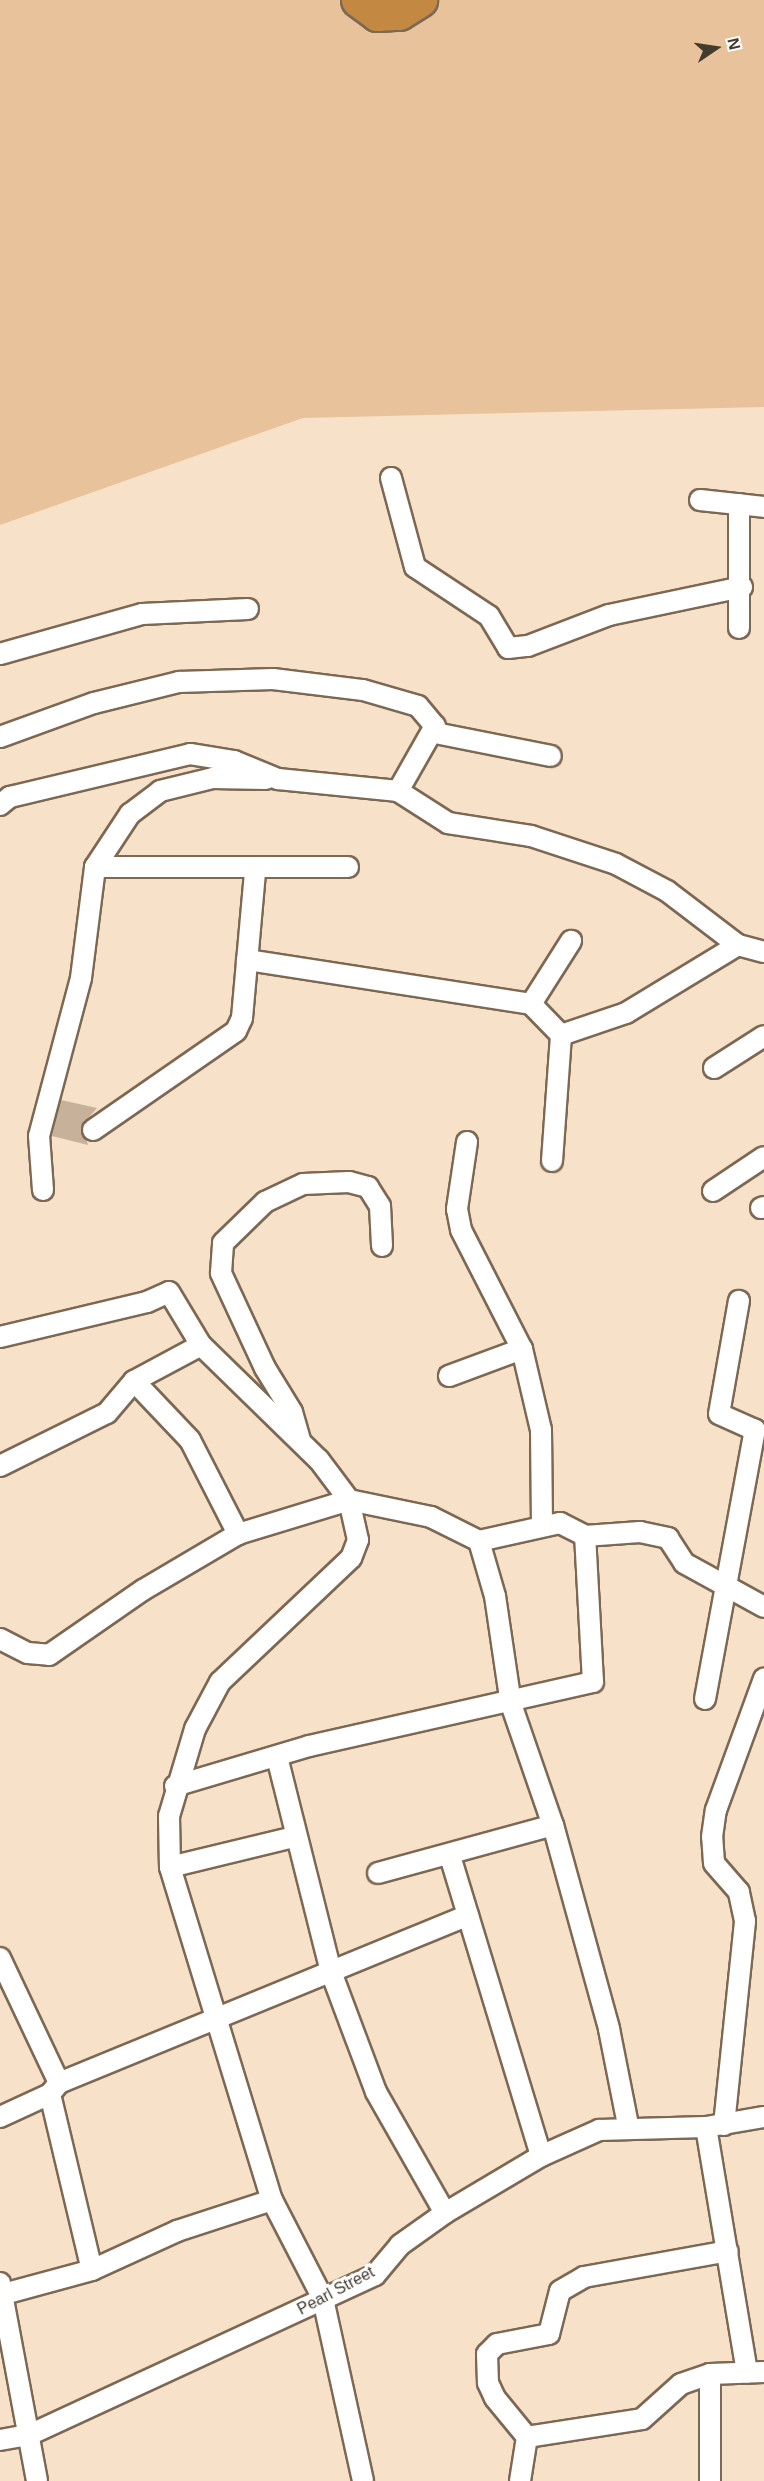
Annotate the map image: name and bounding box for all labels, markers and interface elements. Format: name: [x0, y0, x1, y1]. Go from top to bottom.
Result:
north arrow: [686, 18, 746, 78]
text: N: [724, 36, 744, 51]
street label: Pearl Street: [294, 2263, 378, 2319]

